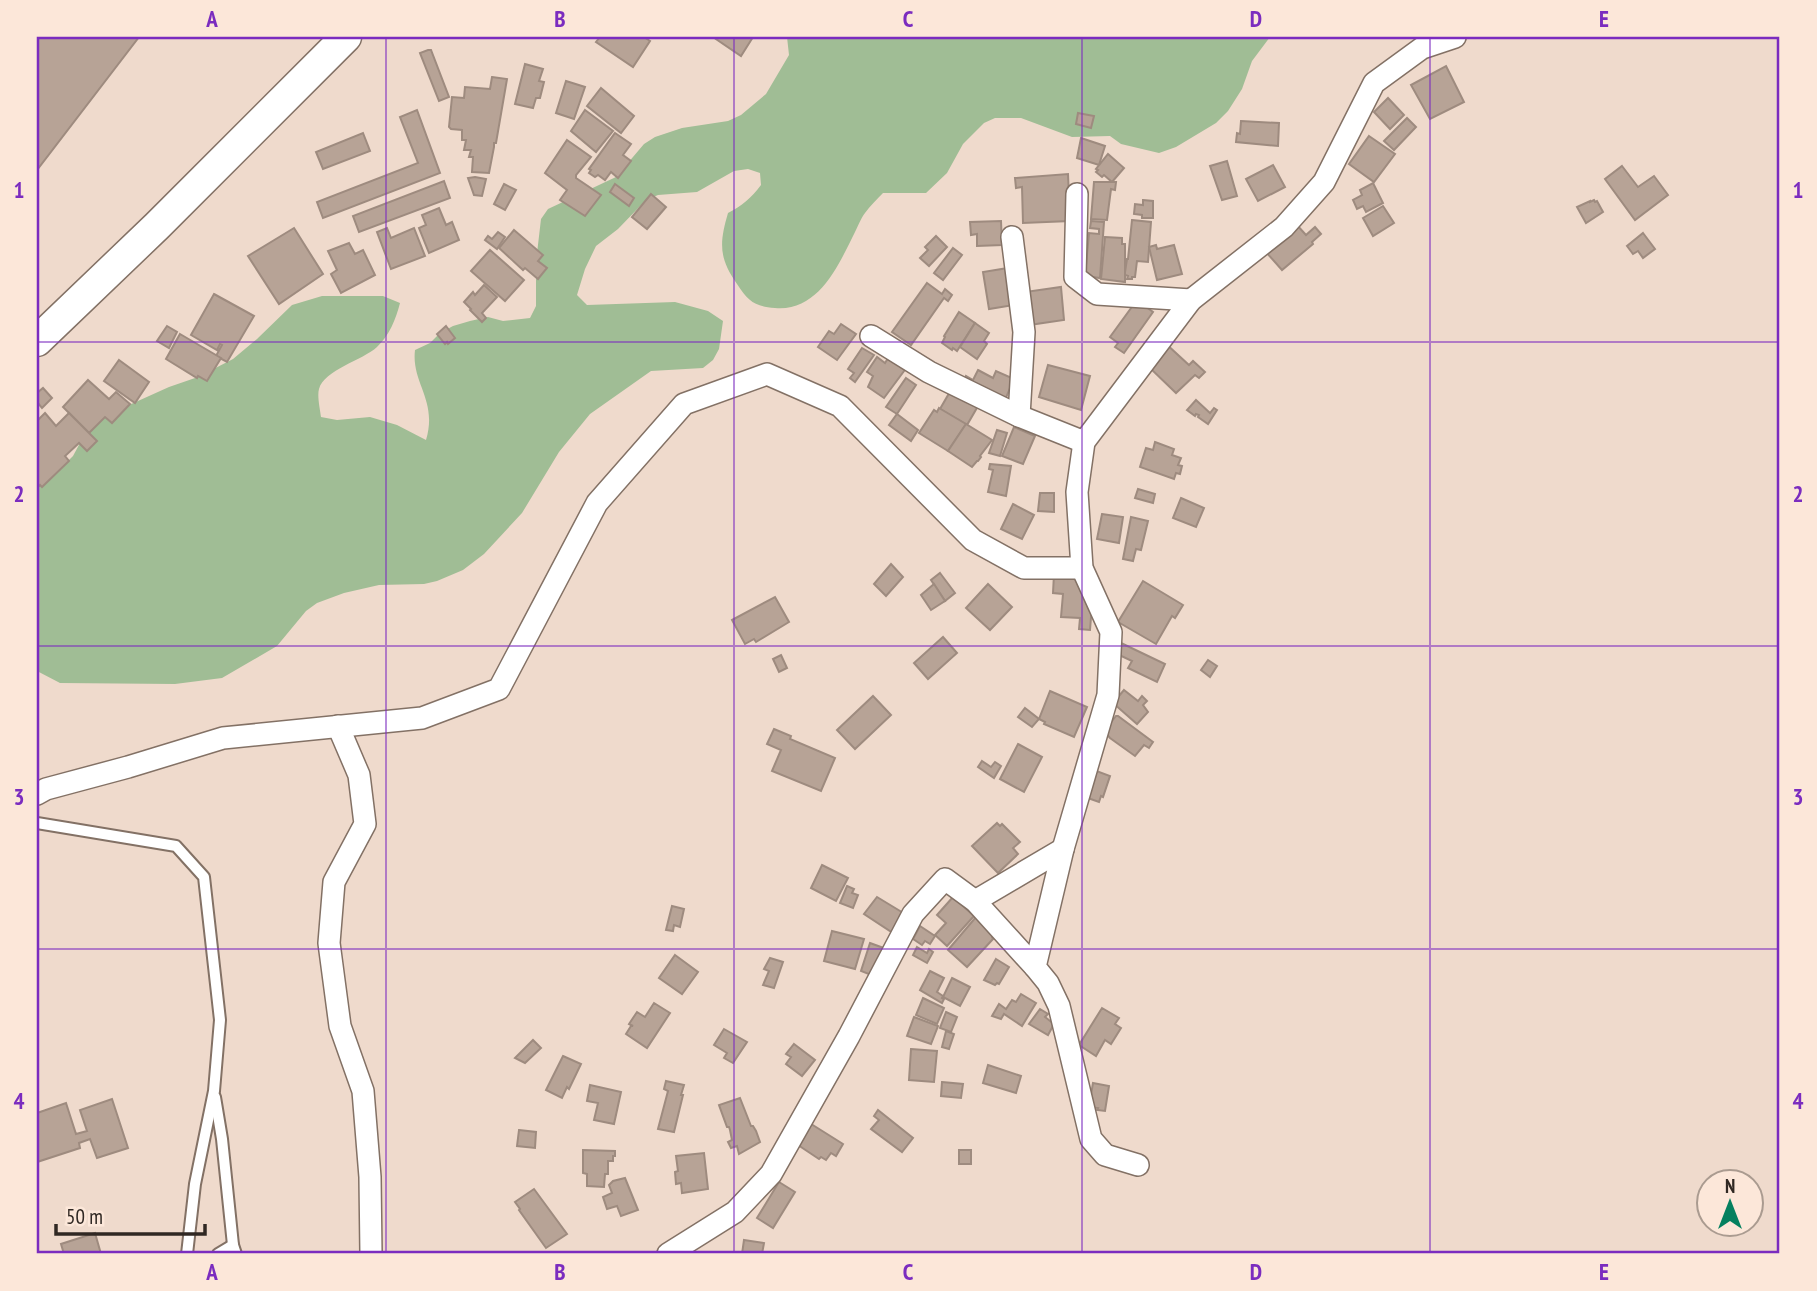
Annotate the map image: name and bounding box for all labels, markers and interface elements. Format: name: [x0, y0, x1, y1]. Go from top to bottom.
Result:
text: A: [205, 4, 218, 33]
text: B: [554, 4, 566, 33]
text: C: [903, 4, 914, 33]
text: D: [1250, 4, 1262, 33]
text: E: [1599, 4, 1609, 33]
text: 1: [14, 175, 25, 204]
text: 1: [1793, 175, 1804, 204]
text: 2: [14, 479, 25, 508]
text: 2: [1793, 479, 1804, 508]
text: 3: [14, 782, 25, 811]
text: 3: [1793, 782, 1804, 811]
text: 4: [14, 1086, 25, 1115]
text: 4: [1793, 1086, 1804, 1115]
north arrow: [1694, 1168, 1764, 1238]
text: N: [1725, 1174, 1735, 1198]
scale bar: [56, 1193, 205, 1237]
text: 50 m: [66, 1203, 103, 1230]
text: A: [205, 1257, 218, 1286]
text: B: [554, 1257, 566, 1286]
text: C: [903, 1257, 914, 1286]
text: D: [1250, 1257, 1262, 1286]
text: E: [1599, 1257, 1609, 1286]

